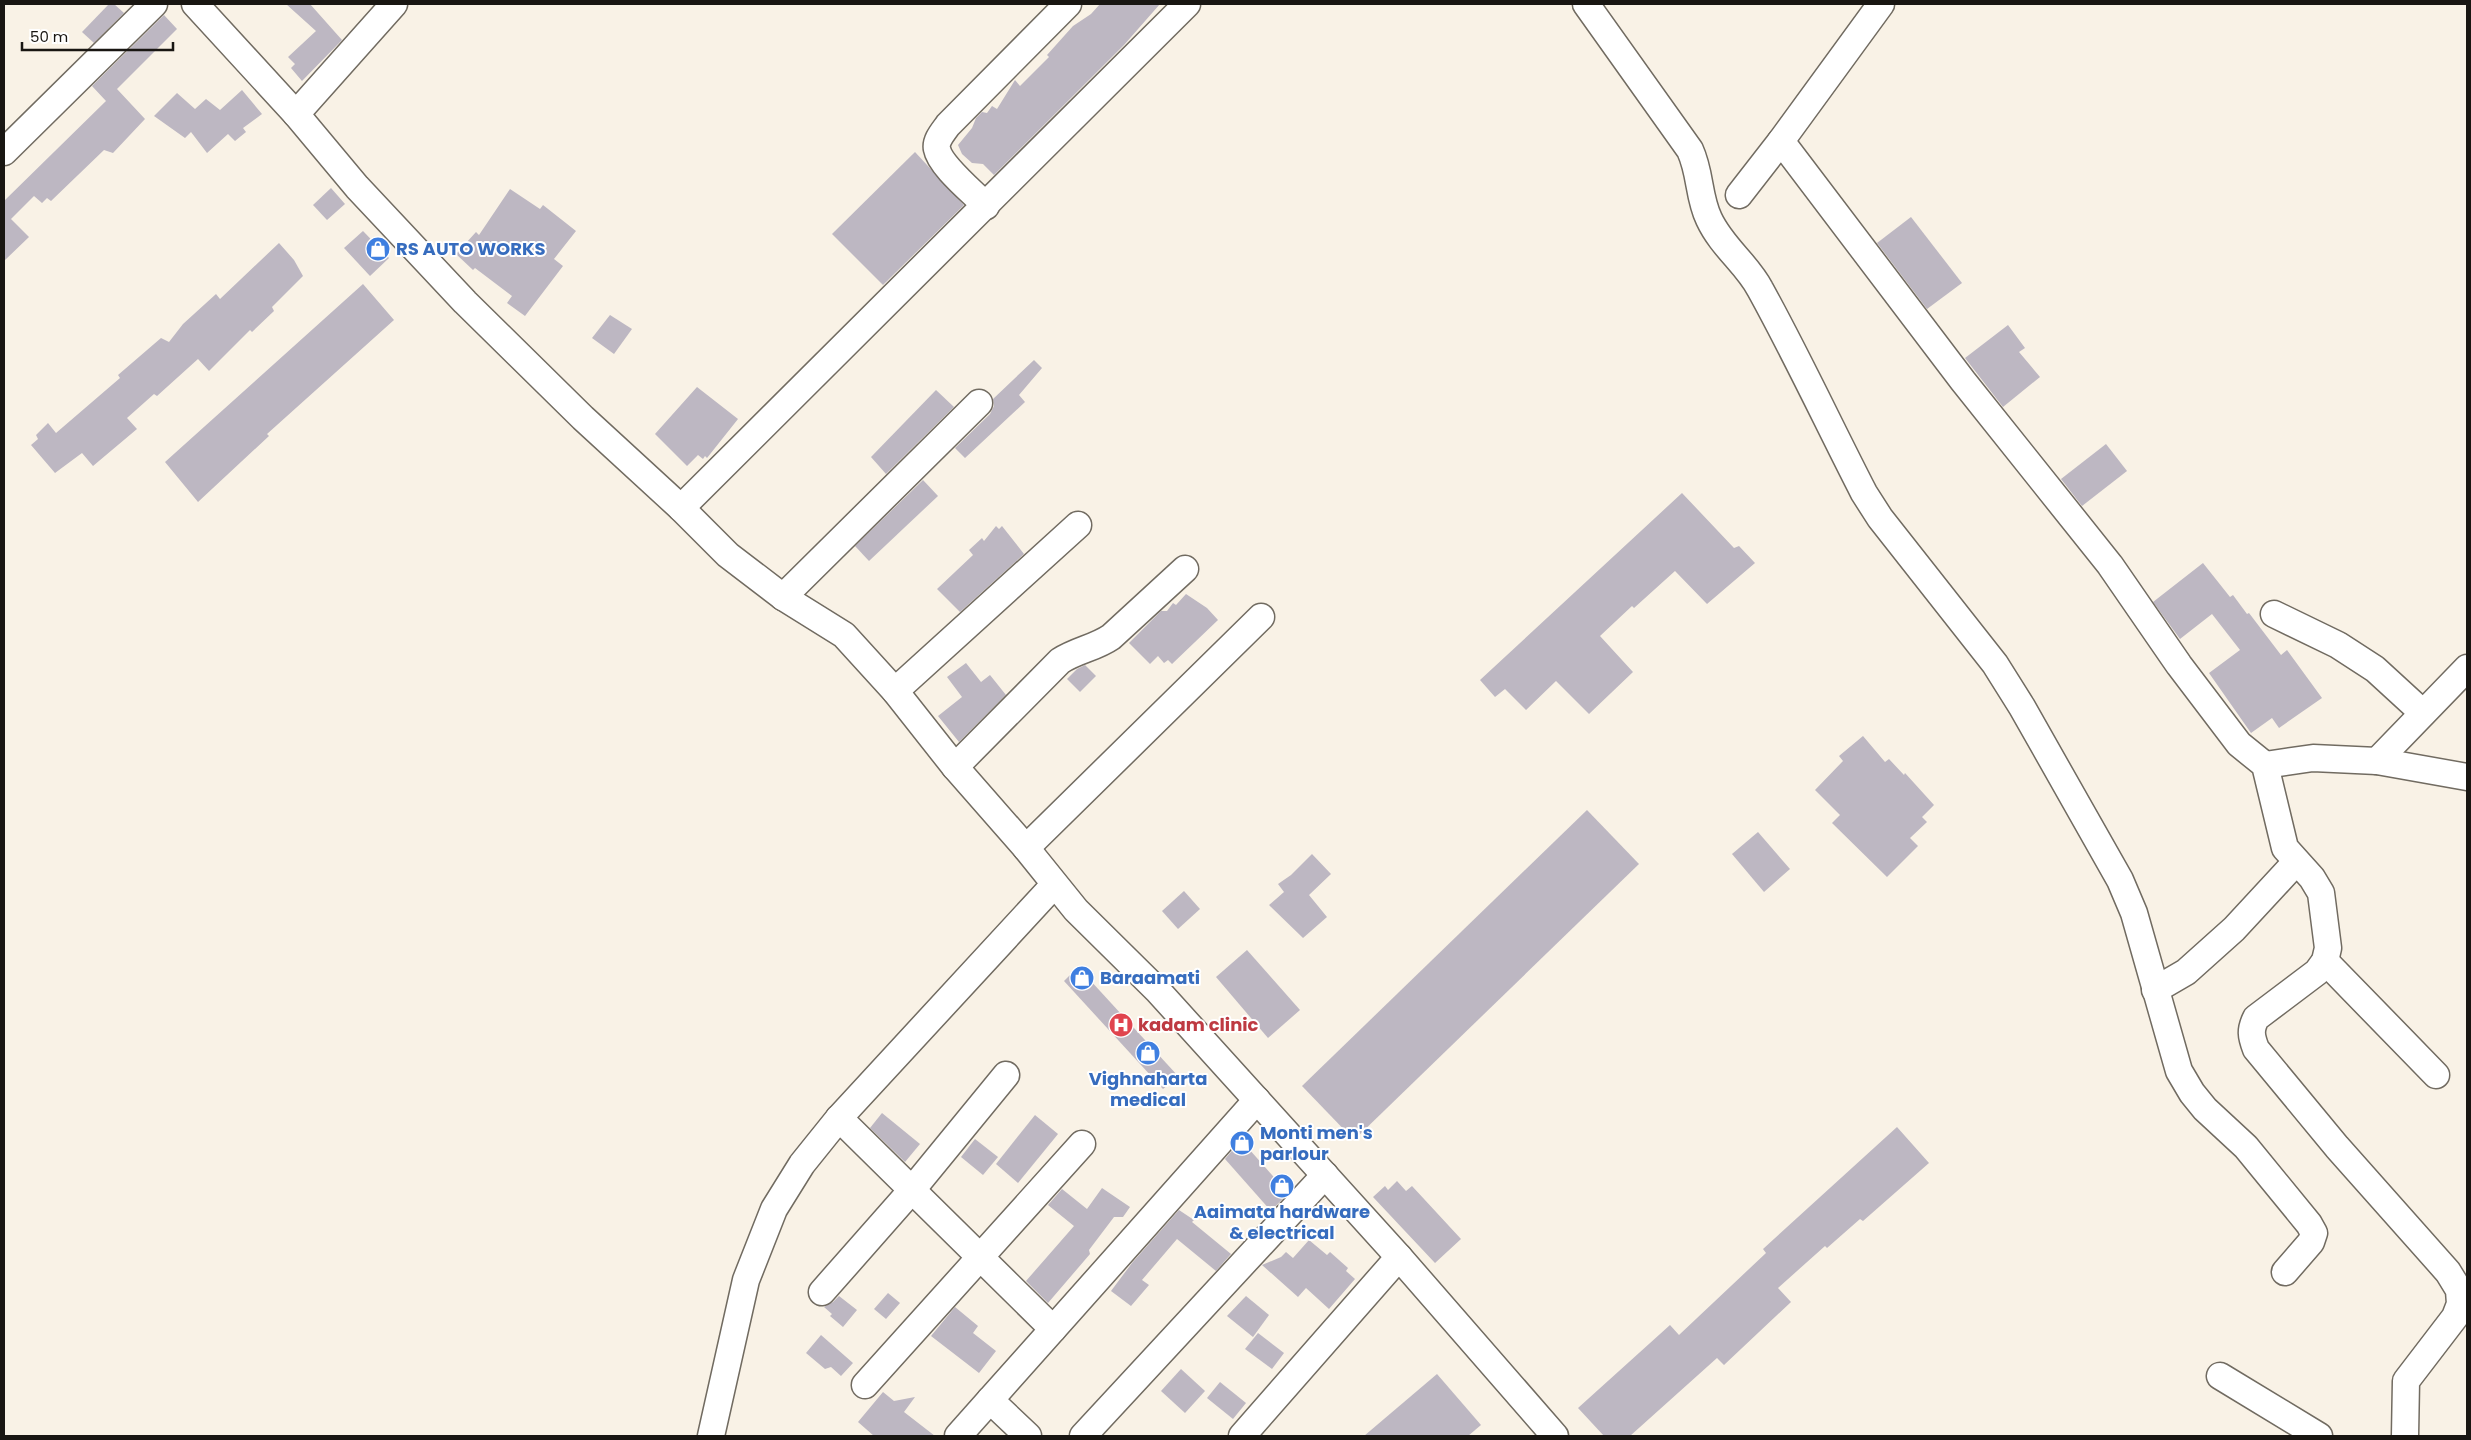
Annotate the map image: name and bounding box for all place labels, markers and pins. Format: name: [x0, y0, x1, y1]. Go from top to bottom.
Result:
shop icon: RS AUTO WORKS: [365, 236, 391, 262]
place label: RS AUTO WORKS: [396, 236, 546, 261]
shop icon: Baraamati: [1069, 965, 1095, 991]
place label: Baraamati: [1100, 965, 1200, 990]
hospital icon: kadam clinic: [1108, 1012, 1134, 1038]
place label: kadam clinic: [1138, 1012, 1259, 1037]
shop icon: Vighnaharta medical: [1135, 1040, 1161, 1066]
place label: Vighnaharta medical: [1089, 1066, 1207, 1112]
place label: Monti men's parlour: [1260, 1120, 1373, 1166]
shop icon: Monti men's parlour: [1229, 1130, 1255, 1156]
shop icon: Aaimata hardware & electrical: [1269, 1173, 1295, 1199]
place label: Aaimata hardware & electrical: [1194, 1199, 1370, 1245]

